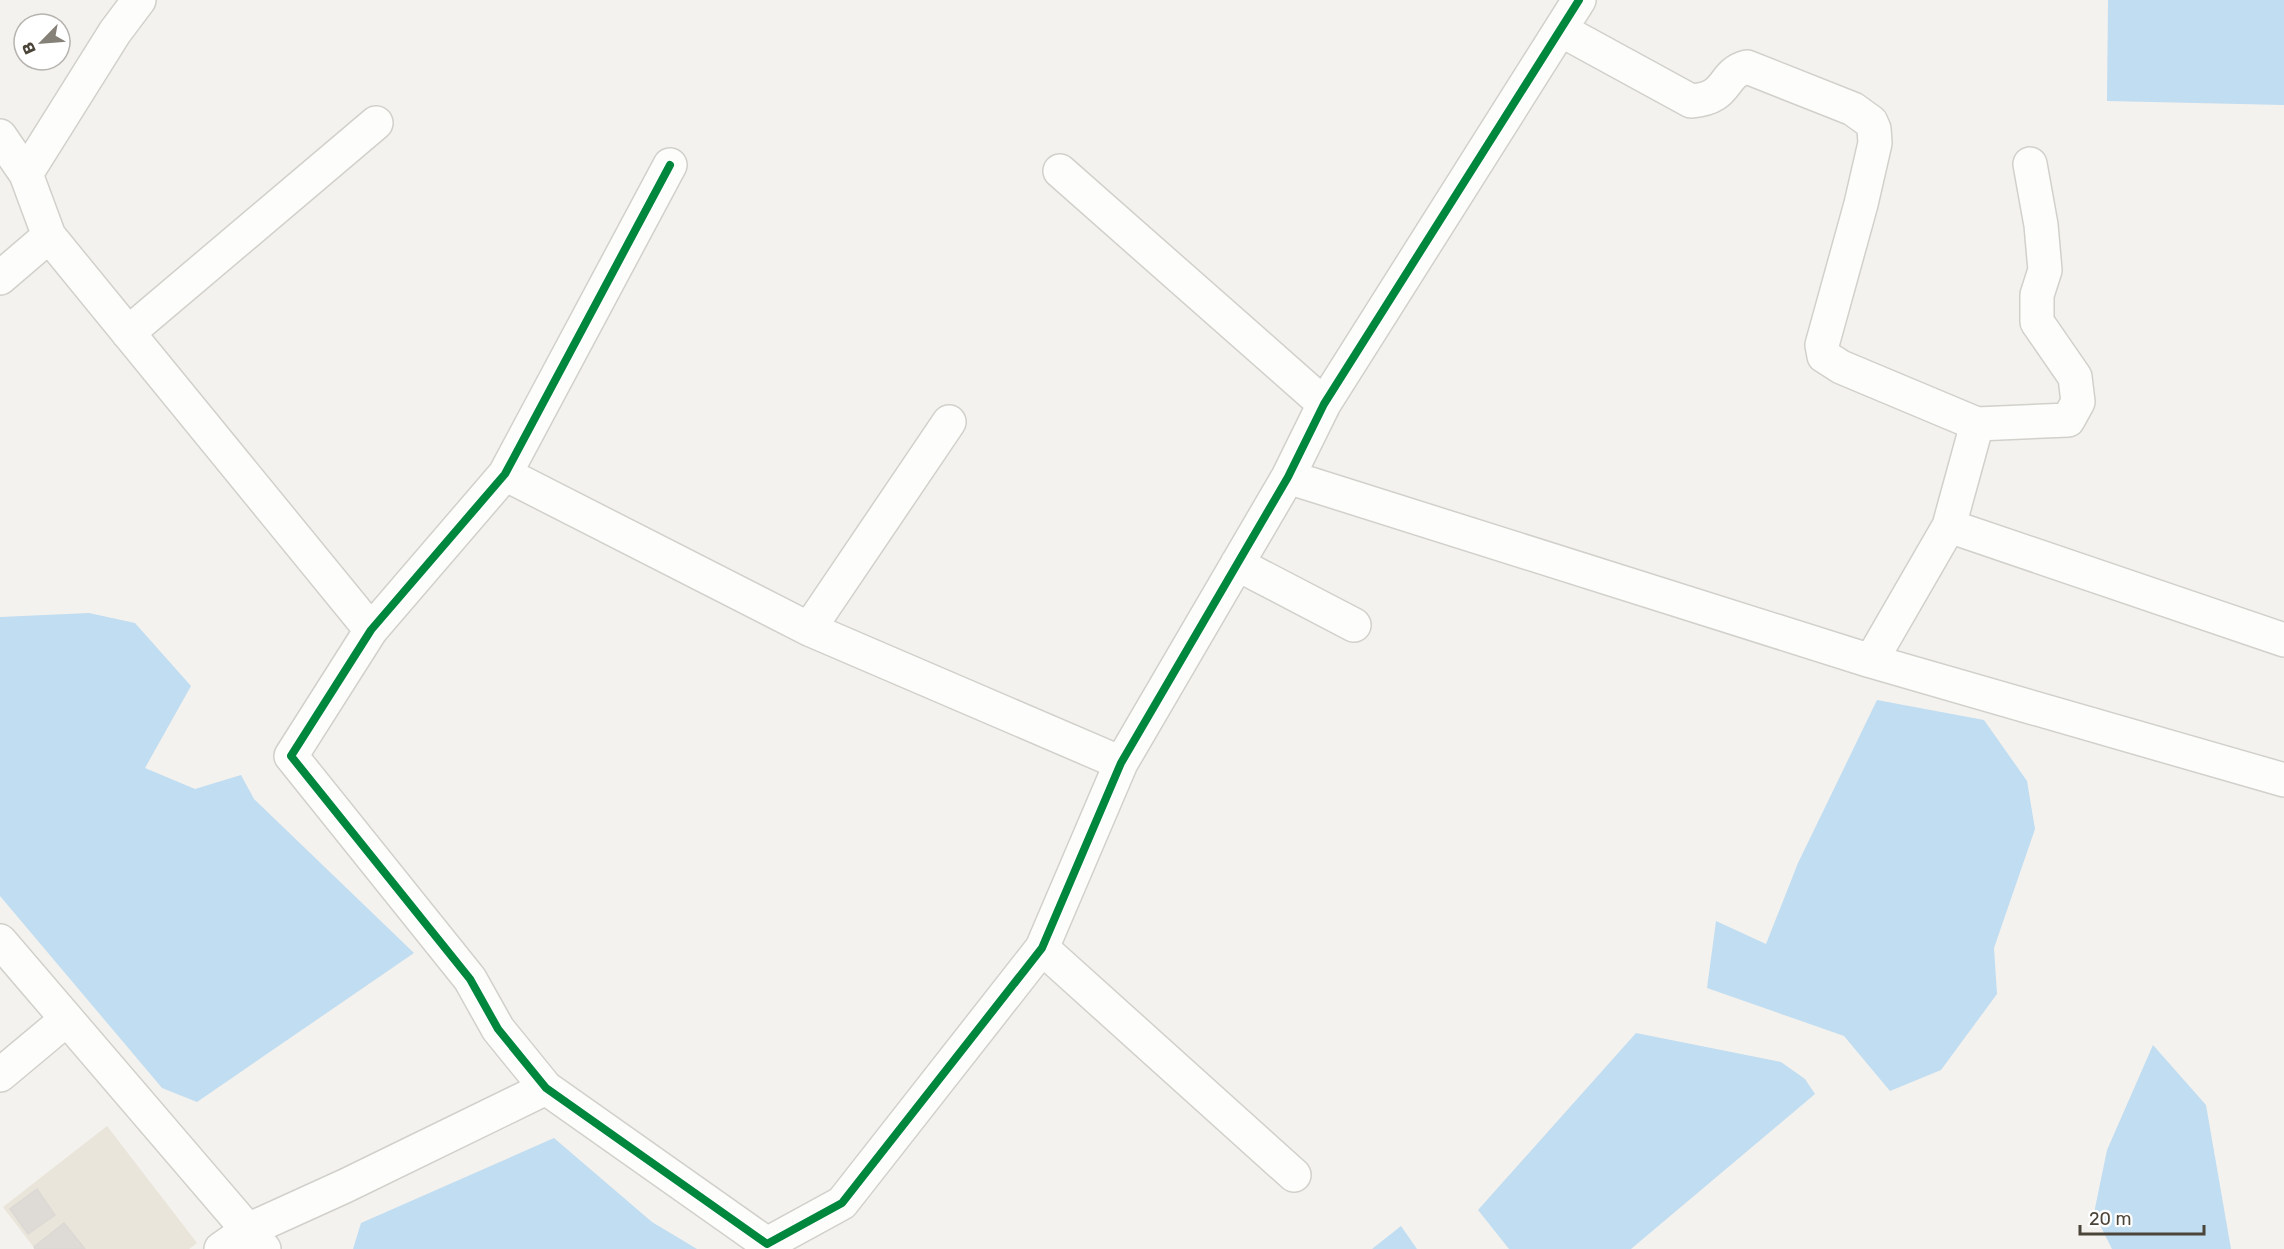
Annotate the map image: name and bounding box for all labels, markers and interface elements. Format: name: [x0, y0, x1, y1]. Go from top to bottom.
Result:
north arrow: [12, 12, 72, 72]
text: B: [18, 39, 40, 57]
scale bar: [2080, 1198, 2204, 1236]
text: 20 m: [2089, 1208, 2131, 1230]

